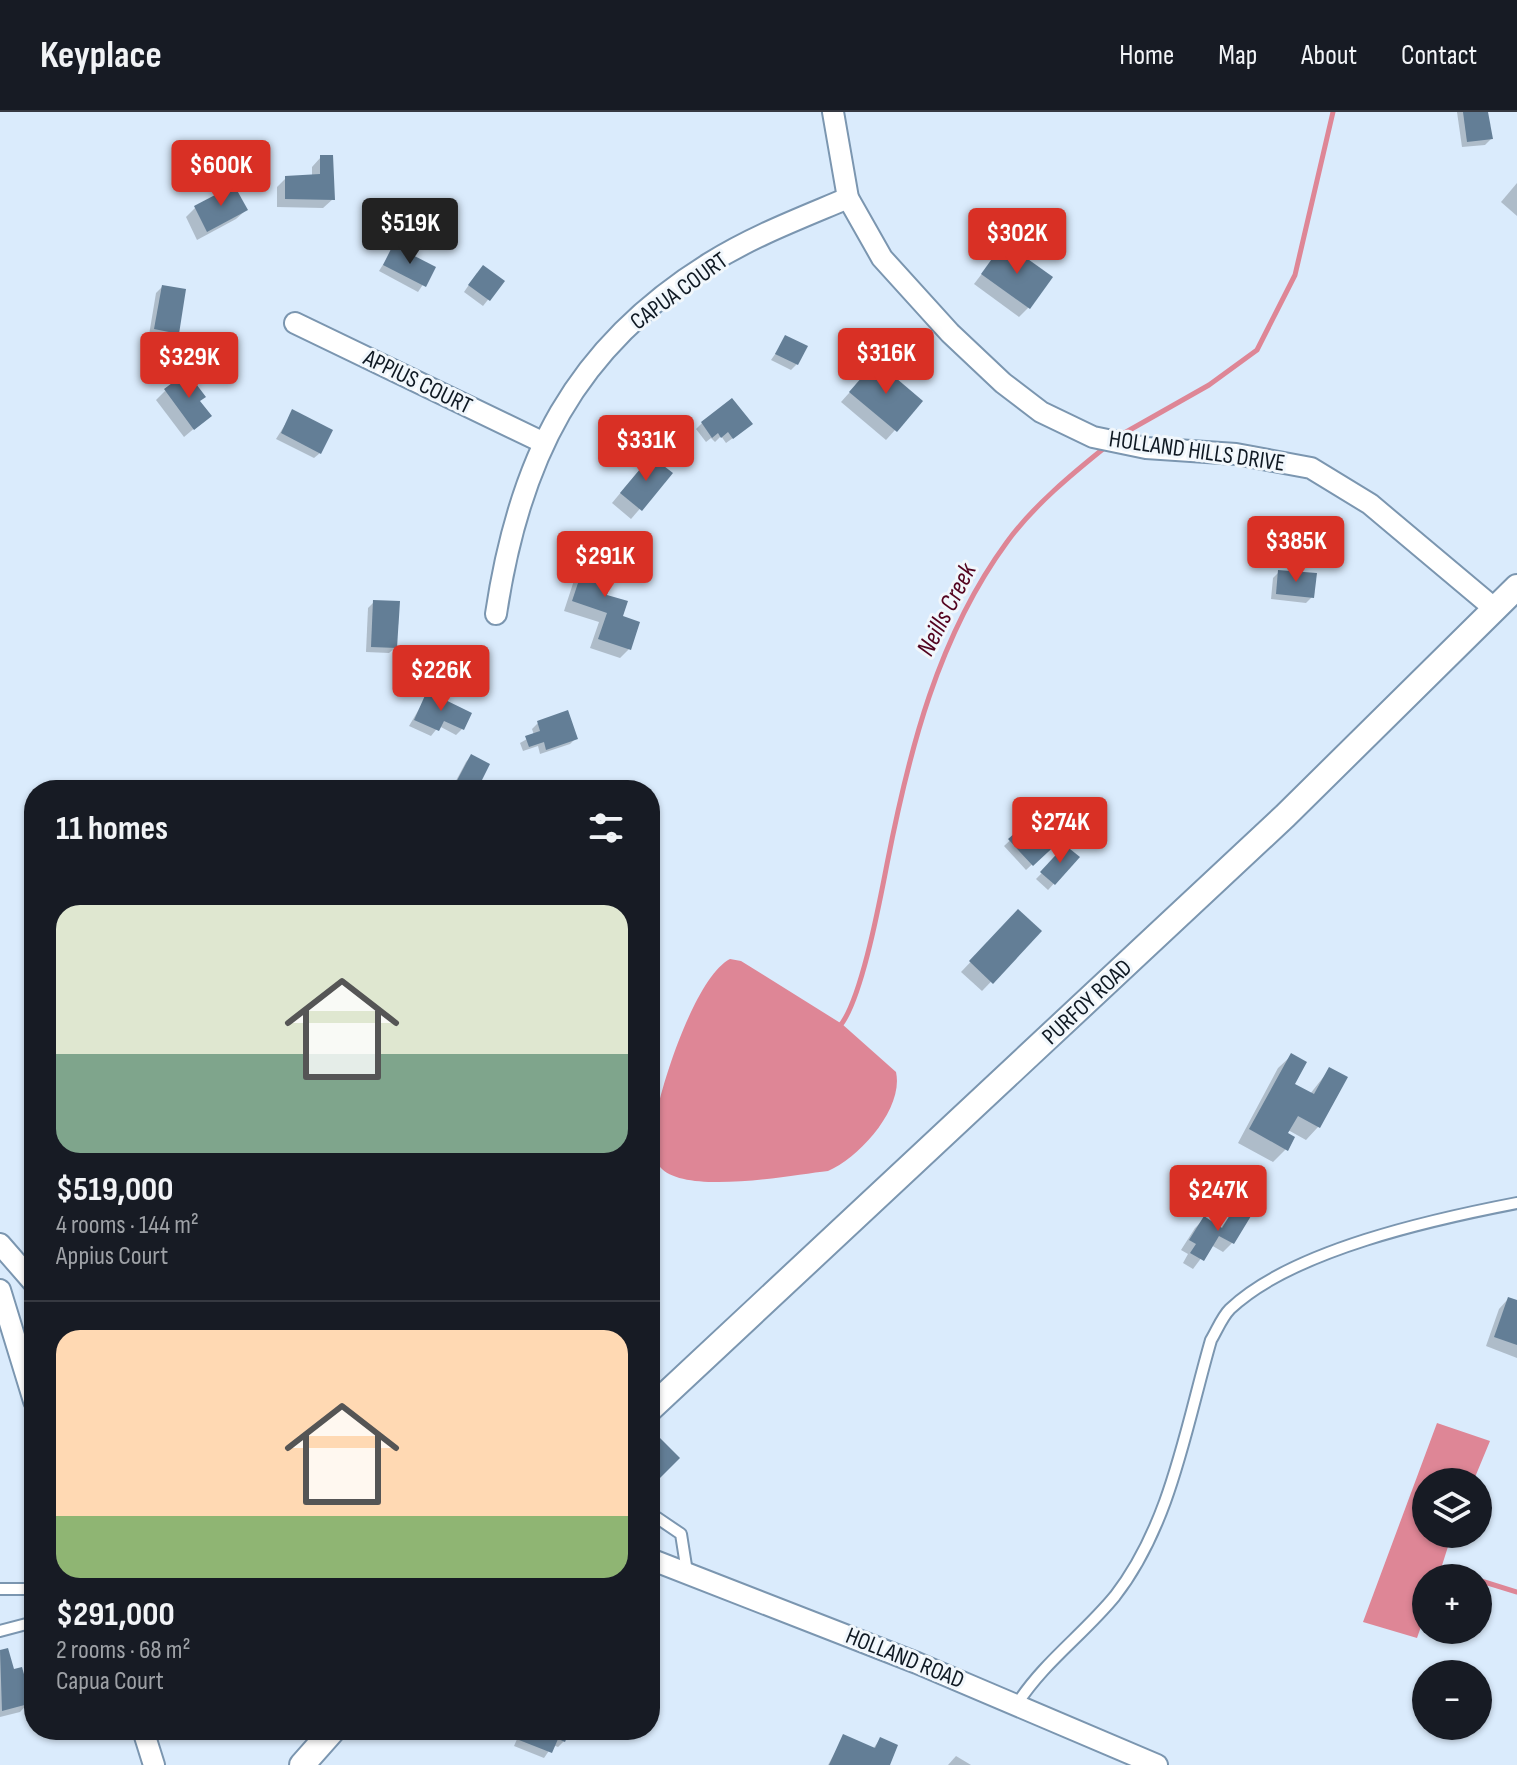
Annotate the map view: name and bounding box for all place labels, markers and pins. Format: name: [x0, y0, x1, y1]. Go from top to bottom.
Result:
pin: $600K: [165, 140, 277, 208]
pin: $519K: [354, 198, 466, 266]
pin: $302K: [961, 208, 1073, 276]
pin: $316K: [830, 328, 942, 396]
pin: $329K: [133, 332, 245, 400]
pin: $331K: [590, 415, 702, 483]
pin: $385K: [1240, 516, 1352, 584]
pin: $291K: [549, 531, 661, 599]
pin: $226K: [385, 645, 497, 713]
pin: $274K: [1004, 797, 1116, 865]
pin: $247K: [1162, 1165, 1274, 1233]

